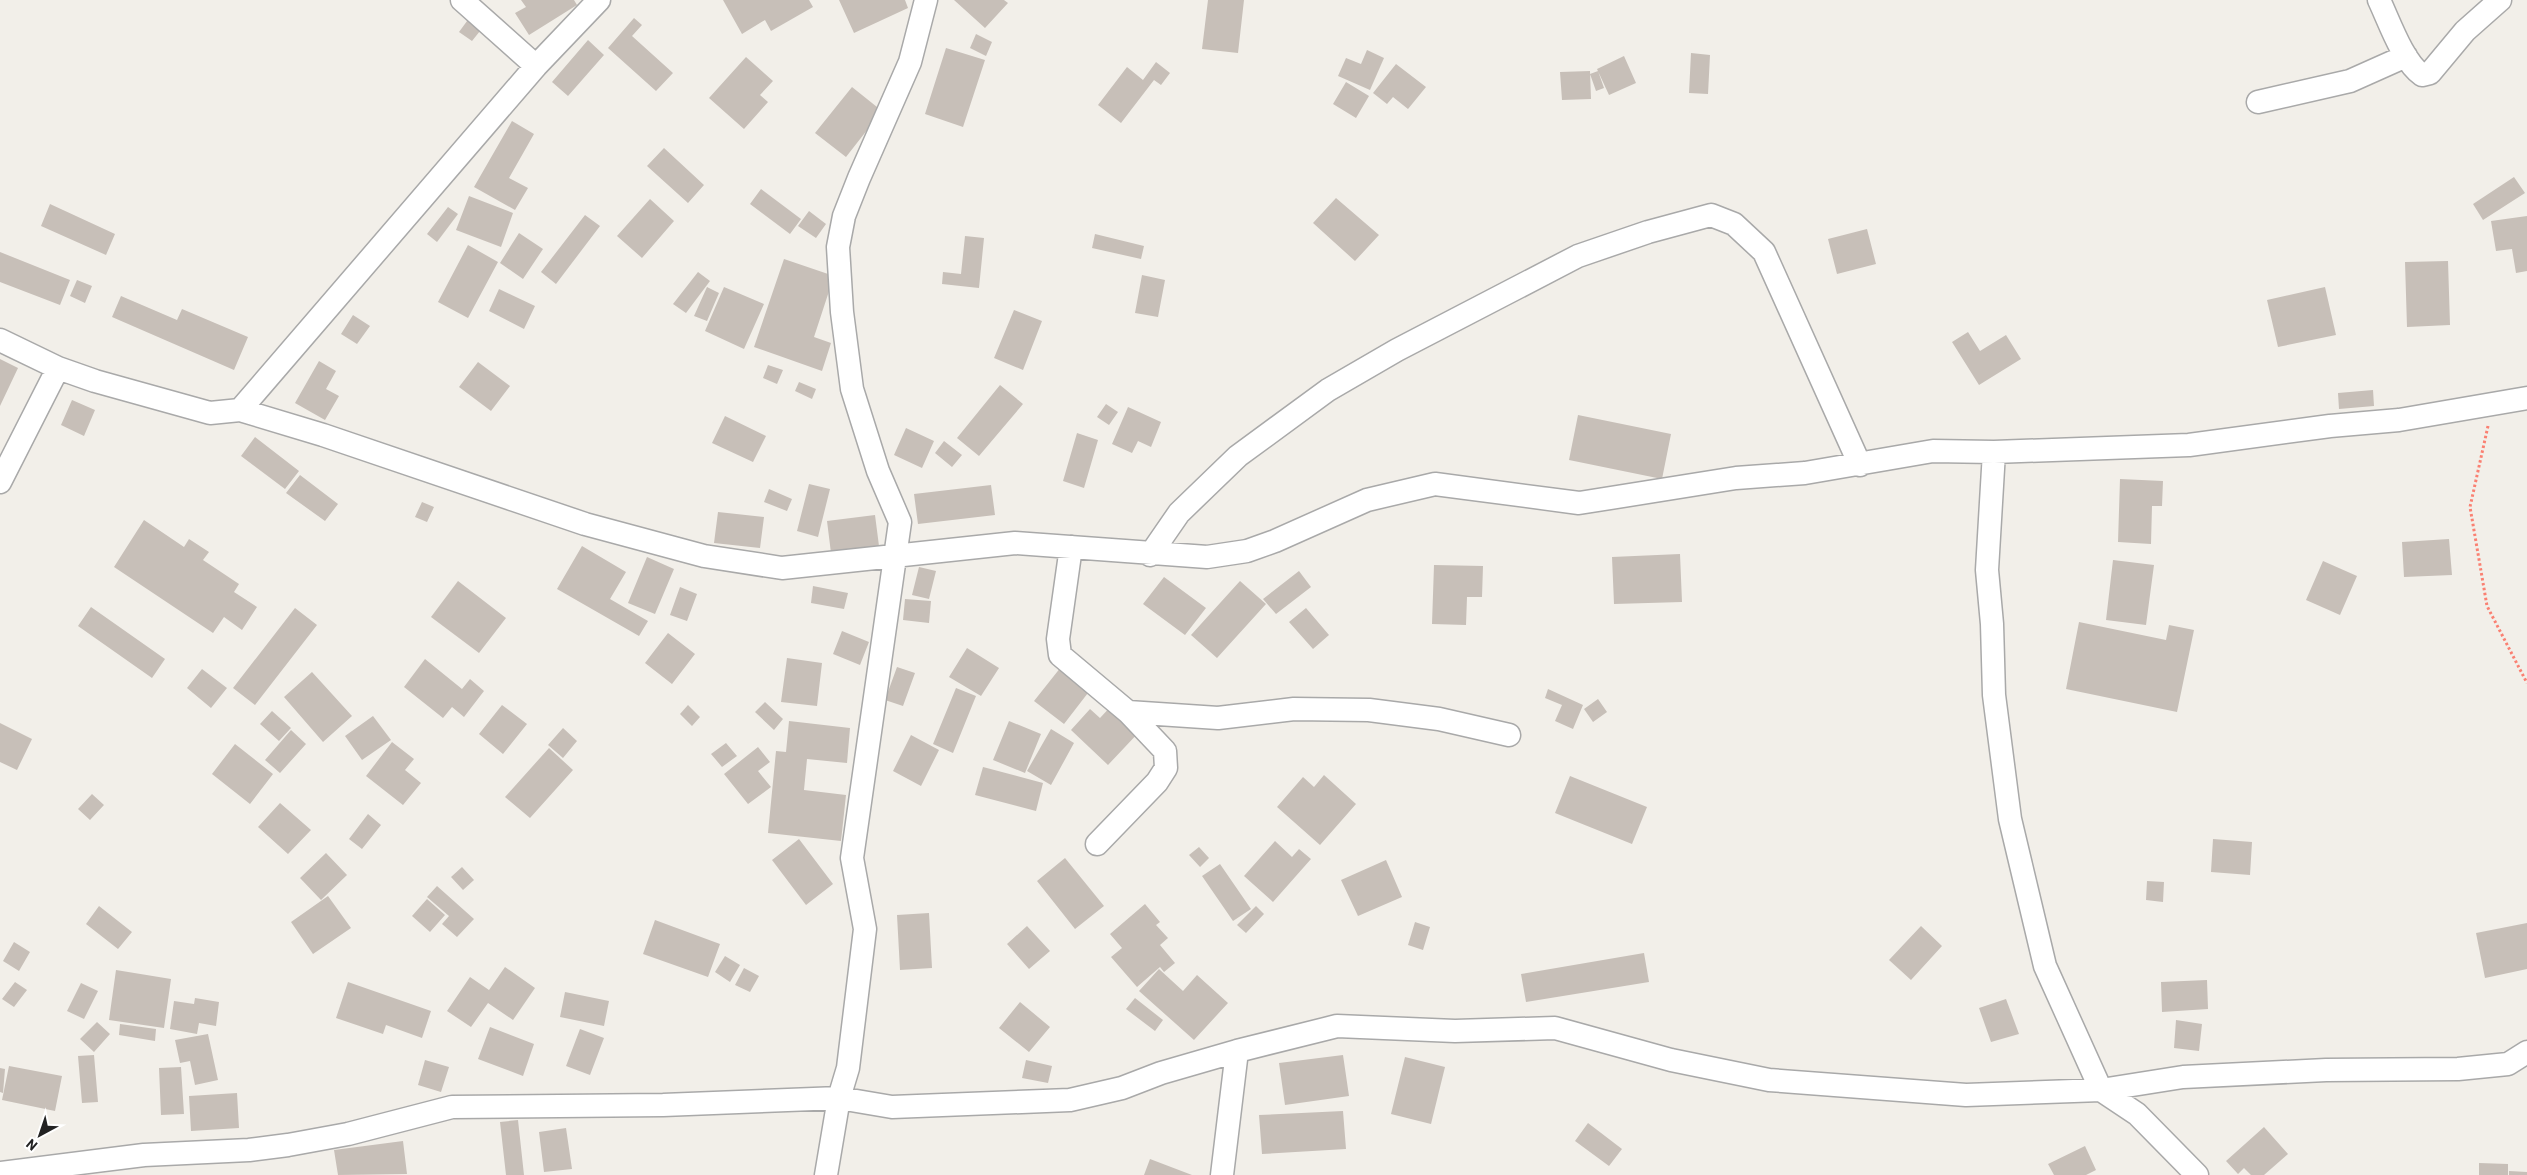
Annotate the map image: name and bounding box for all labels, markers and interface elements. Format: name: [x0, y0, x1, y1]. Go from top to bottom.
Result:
north arrow: [15, 1110, 65, 1160]
text: N: [22, 1136, 40, 1155]

